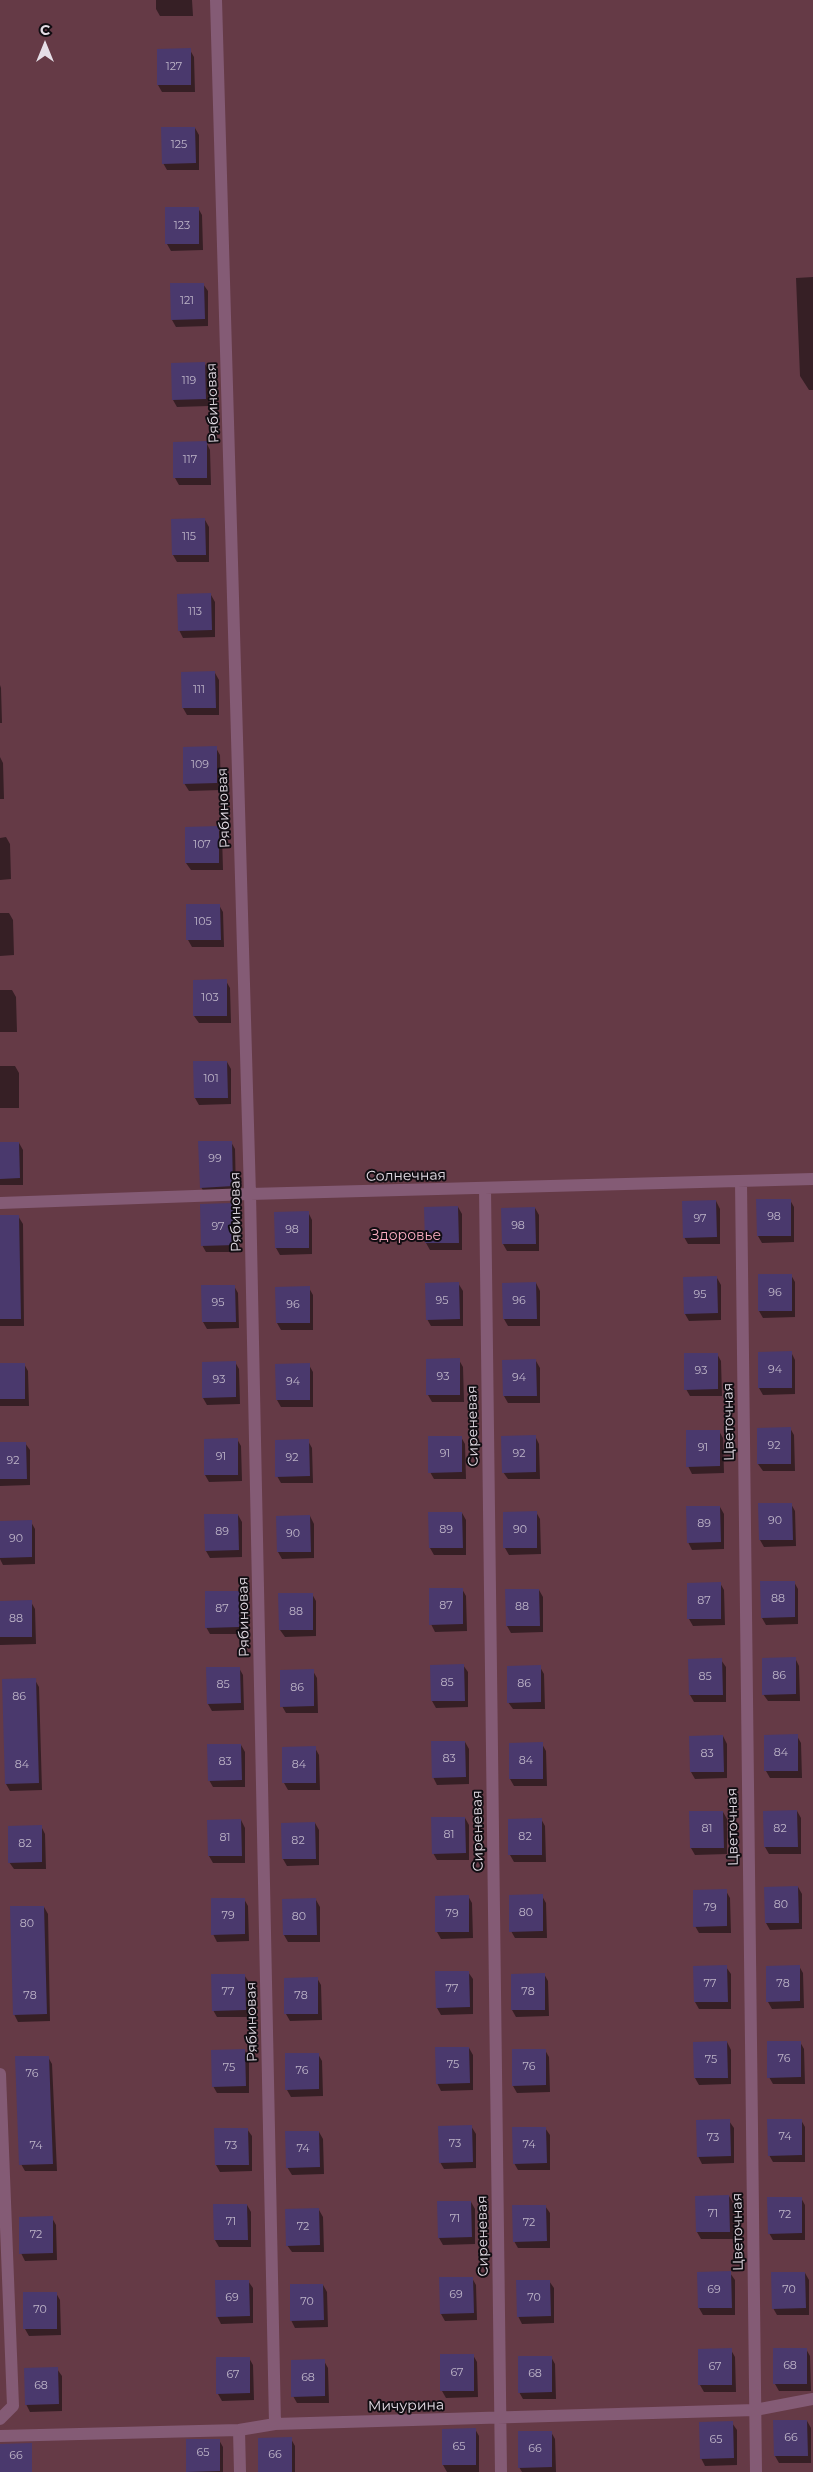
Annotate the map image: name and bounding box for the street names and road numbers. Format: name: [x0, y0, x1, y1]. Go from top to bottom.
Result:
street label: Рябиновая: [203, 363, 223, 443]
street label: Рябиновая: [214, 768, 234, 848]
street label: Солнечная: [366, 1167, 446, 1185]
street label: Рябиновая: [227, 1172, 245, 1252]
street label: Цветочная: [720, 1383, 738, 1461]
street label: Сиреневая: [464, 1385, 482, 1467]
street label: Рябиновая: [235, 1577, 253, 1657]
street label: Цветочная: [724, 1788, 742, 1866]
street label: Сиреневая: [469, 1790, 487, 1872]
street label: Рябиновая: [243, 1982, 261, 2062]
street label: Цветочная: [729, 2193, 747, 2271]
street label: Сиреневая: [474, 2195, 492, 2277]
street label: Мичурина: [368, 2397, 444, 2415]

